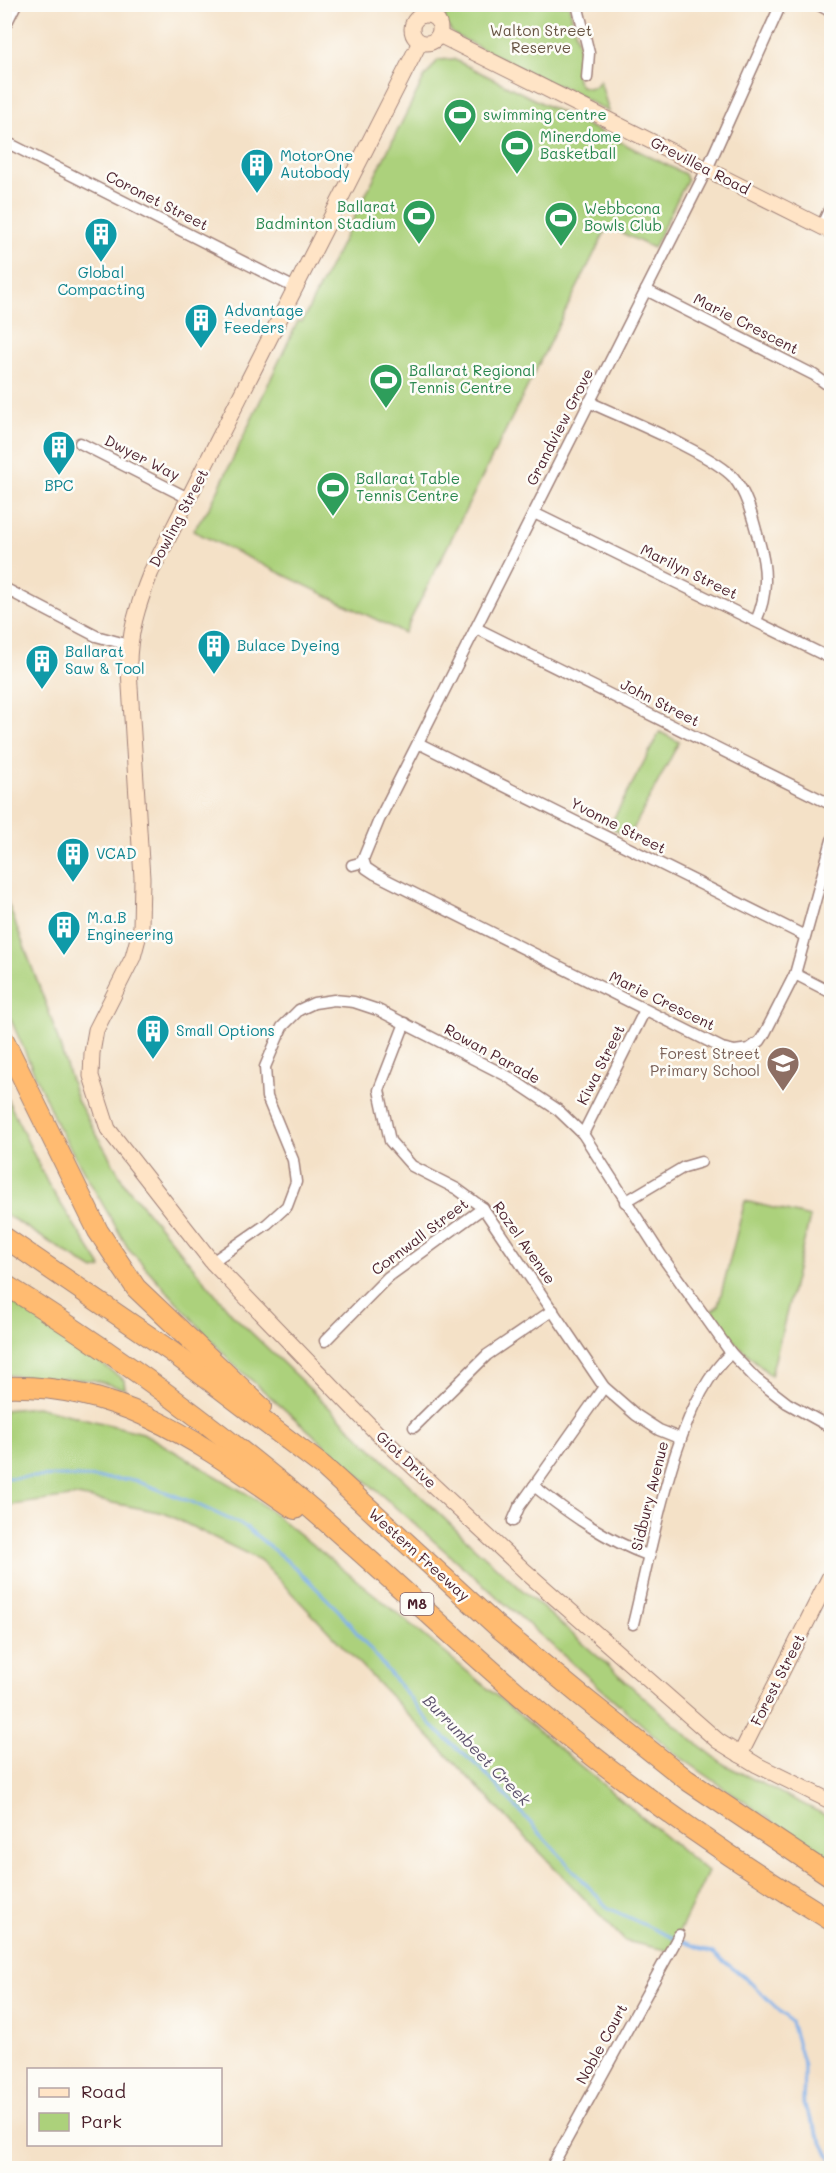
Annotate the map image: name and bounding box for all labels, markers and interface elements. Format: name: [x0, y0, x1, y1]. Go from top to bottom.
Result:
park label: Walton Street Reserve: [490, 20, 592, 57]
sports icon: swimming centre: [442, 97, 478, 144]
place label: swimming centre: [483, 104, 607, 124]
place label: Minerdome Basketball: [540, 126, 621, 163]
sports icon: Minerdome Basketball: [499, 128, 535, 175]
street label: Grevillea Road: [647, 132, 753, 199]
place label: MotorOne Autobody: [280, 145, 353, 182]
building icon: MotorOne Autobody: [239, 147, 275, 194]
street label: Coronet Street: [103, 166, 212, 235]
place label: Ballarat Badminton Stadium: [256, 196, 396, 233]
sports icon: Ballarat Badminton Stadium: [401, 198, 437, 245]
place label: Webbcona Bowls Club: [584, 198, 662, 235]
sports icon: Webbcona Bowls Club: [543, 200, 579, 247]
building icon: Global Compacting: [83, 216, 119, 263]
place label: Global Compacting: [57, 262, 145, 299]
street label: Marie Crescent: [691, 288, 802, 358]
place label: Advantage Feeders: [224, 300, 303, 337]
building icon: Advantage Feeders: [183, 302, 219, 349]
place label: Ballarat Regional Tennis Centre: [409, 360, 535, 397]
sports icon: Ballarat Regional Tennis Centre: [368, 362, 404, 409]
street label: Grandview Grove: [521, 365, 597, 488]
building icon: BPC: [41, 429, 77, 476]
street label: Dwyer Way: [101, 430, 184, 485]
street label: Dowling Street: [144, 465, 212, 570]
place label: Ballarat Table Tennis Centre: [356, 468, 460, 505]
sports icon: Ballarat Table Tennis Centre: [315, 470, 351, 517]
place label: BPC: [44, 475, 74, 495]
street label: Marilyn Street: [637, 539, 741, 603]
building icon: Bulace Dyeing: [196, 628, 232, 675]
place label: Bulace Dyeing: [237, 635, 340, 655]
place label: Ballarat Saw & Tool: [65, 641, 145, 678]
building icon: Ballarat Saw & Tool: [24, 643, 60, 690]
street label: John Street: [617, 674, 704, 731]
street label: Yvonne Street: [567, 792, 670, 858]
building icon: VCAD: [55, 836, 91, 883]
place label: VCAD: [96, 843, 136, 863]
place label: M.a.B Engineering: [87, 907, 174, 944]
building icon: M.a.B Engineering: [46, 909, 82, 956]
street label: Marie Crescent: [606, 966, 719, 1034]
building icon: Small Options: [135, 1013, 171, 1060]
street label: Rowan Parade: [441, 1018, 544, 1088]
place label: Small Options: [176, 1020, 275, 1040]
street label: Kiwa Street: [571, 1021, 629, 1108]
place label: Forest Street Primary School: [650, 1043, 760, 1080]
school or university icon: Forest Street Primary School: [765, 1045, 801, 1092]
street label: Cornwall Street: [367, 1193, 472, 1279]
street label: Rozel Avenue: [489, 1197, 561, 1288]
street label: Giot Drive: [372, 1426, 441, 1492]
street label: Sidbury Avenue: [626, 1439, 672, 1553]
street label: Western Freeway: [365, 1503, 475, 1605]
road number: M8: [400, 1593, 434, 1615]
street label: Forest Street: [745, 1630, 809, 1729]
water label: Burrumbeet Creek: [419, 1690, 536, 1810]
street label: Noble Court: [571, 2000, 632, 2087]
legend: [27, 2068, 222, 2146]
text: Road: [81, 2079, 126, 2103]
text: Park: [81, 2109, 122, 2133]

